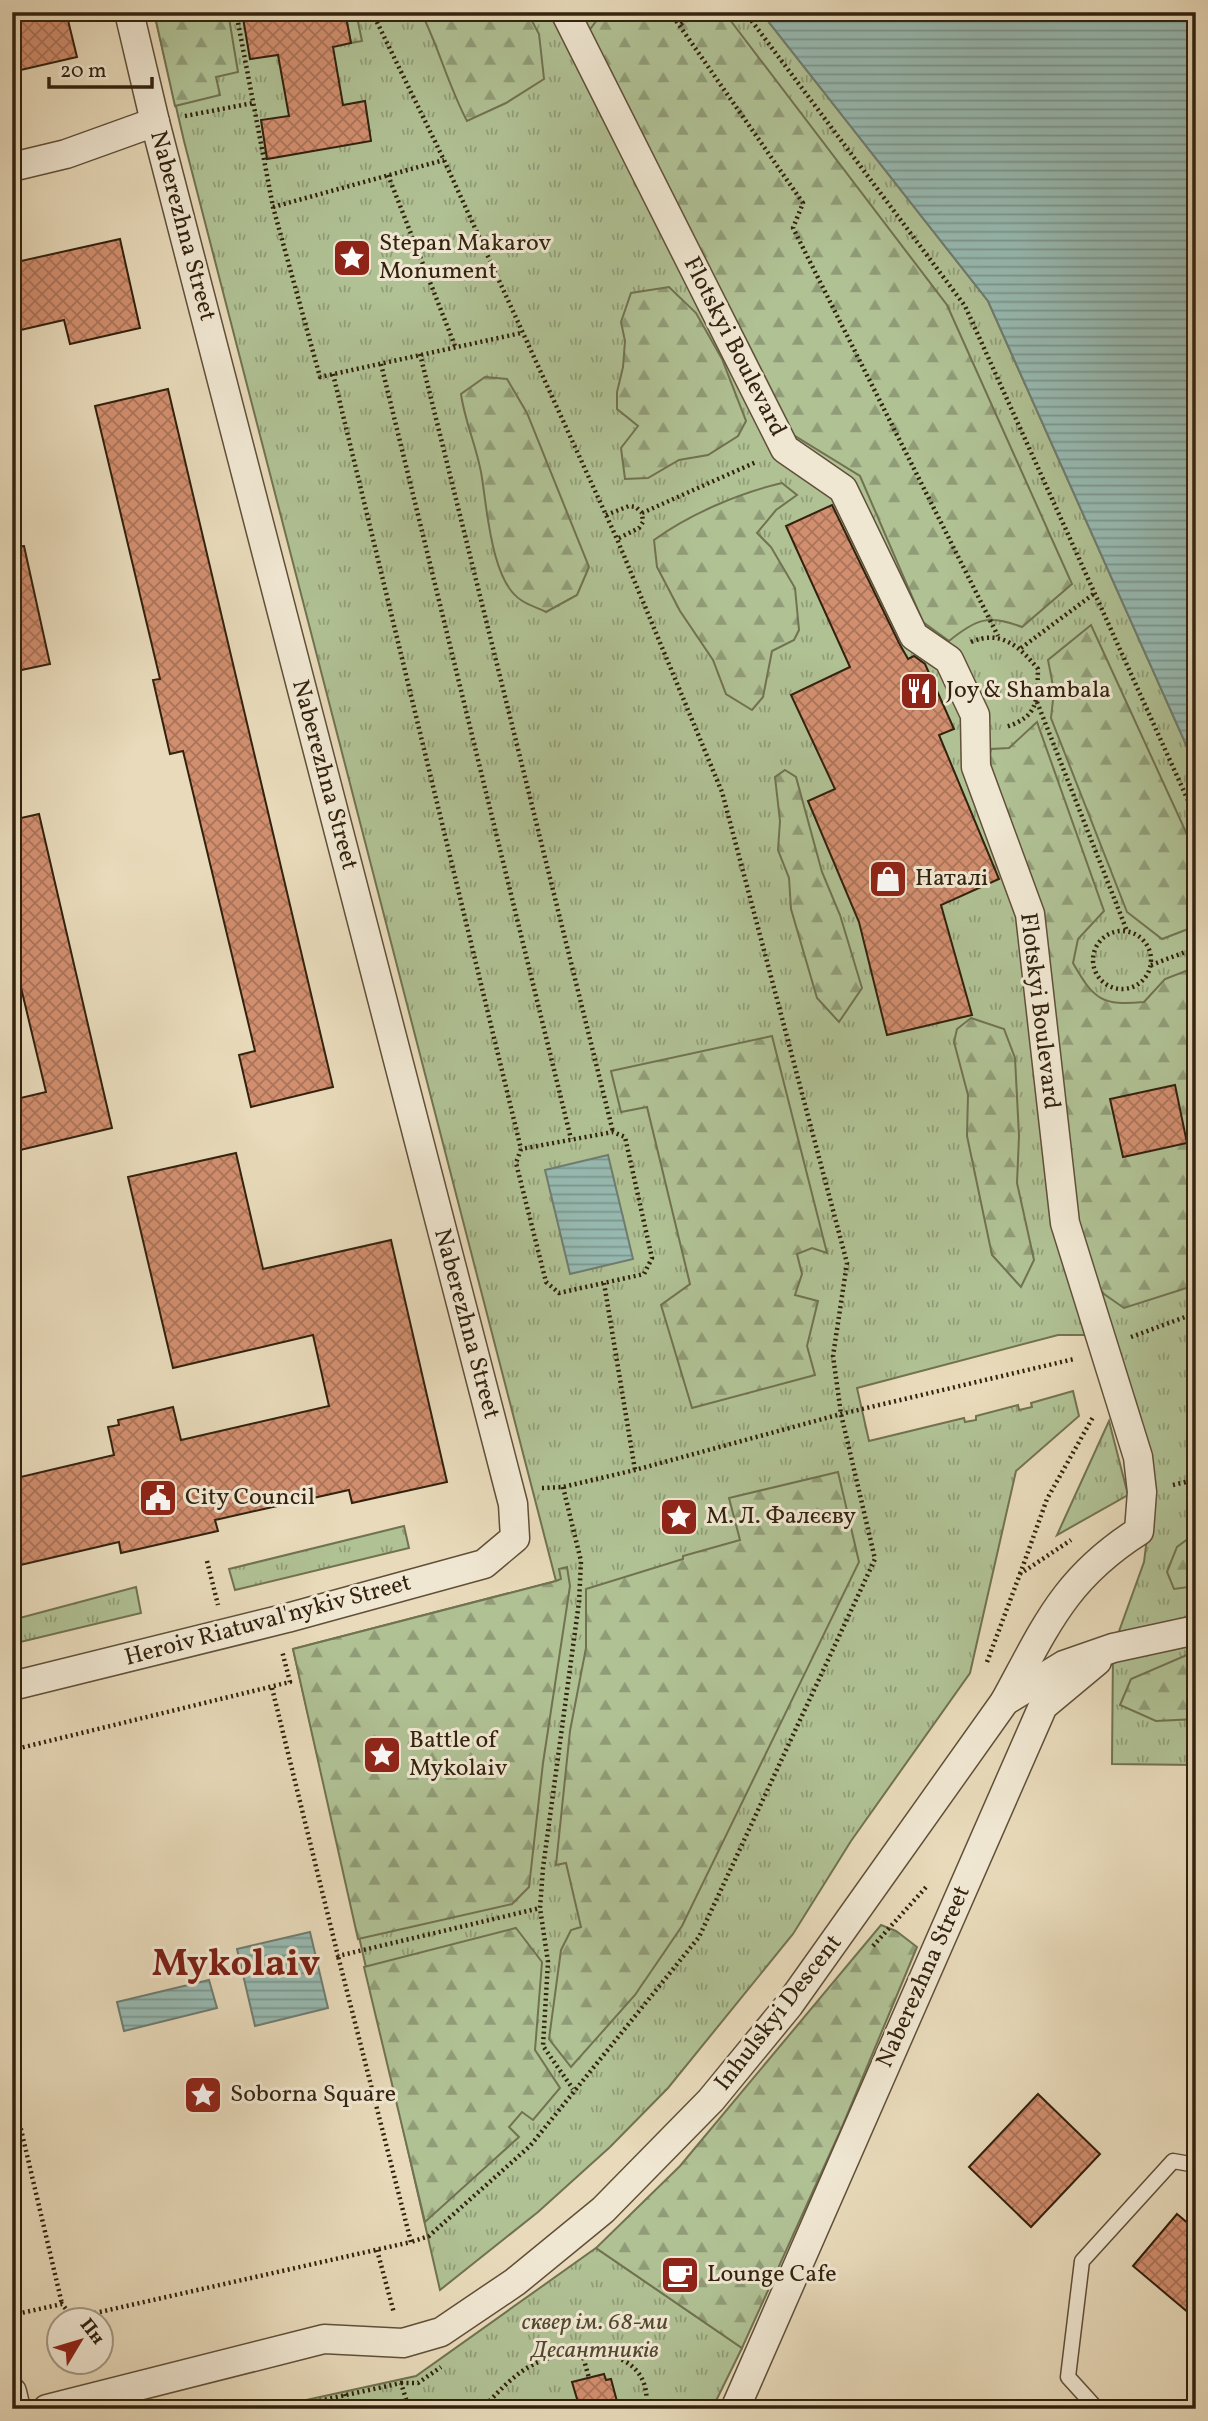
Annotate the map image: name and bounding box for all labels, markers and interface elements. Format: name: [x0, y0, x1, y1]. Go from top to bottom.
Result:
scale bar: [49, 46, 152, 90]
text: 20 m: [60, 57, 106, 86]
street label: Naberezhna Street: [140, 127, 224, 325]
place label: Stepan Makarov Monument: [379, 227, 552, 289]
place icon: Stepan Makarov Monument: [331, 237, 373, 279]
street label: Flotskyi Boulevard: [674, 251, 794, 443]
restaurant icon: Joy & Shambala: [898, 670, 940, 712]
place label: Joy & Shambala: [946, 674, 1111, 708]
street label: Naberezhna Street: [282, 676, 366, 874]
shop icon: Наталі: [867, 858, 909, 900]
place label: Наталі: [915, 862, 988, 896]
street label: Flotskyi Boulevard: [1010, 911, 1068, 1111]
street label: Naberezhna Street: [424, 1225, 508, 1423]
public building icon: City Council: [137, 1477, 179, 1519]
place label: City Council: [185, 1481, 315, 1515]
place icon: М. Л. Фалєєву: [658, 1496, 700, 1538]
place label: М. Л. Фалєєву: [706, 1500, 856, 1534]
street label: Heroiv Riatuval'nykiv Street: [121, 1566, 415, 1676]
place label: Battle of Mykolaiv: [409, 1724, 508, 1786]
place icon: Battle of Mykolaiv: [361, 1734, 403, 1776]
street label: Naberezhna Street: [869, 1881, 979, 2073]
street label: Inhulskyi Descent: [707, 1928, 851, 2098]
district label: Mykolaiv: [152, 1939, 320, 1992]
place icon: Soborna Square: [182, 2074, 224, 2116]
place label: Soborna Square: [230, 2078, 396, 2112]
cafe icon: Lounge Cafe: [659, 2254, 701, 2296]
place label: Lounge Cafe: [707, 2258, 837, 2292]
north arrow: [46, 2306, 116, 2376]
park label: сквер ім. 68-ми Десантників: [522, 2306, 668, 2368]
text: Пн: [73, 2313, 110, 2350]

